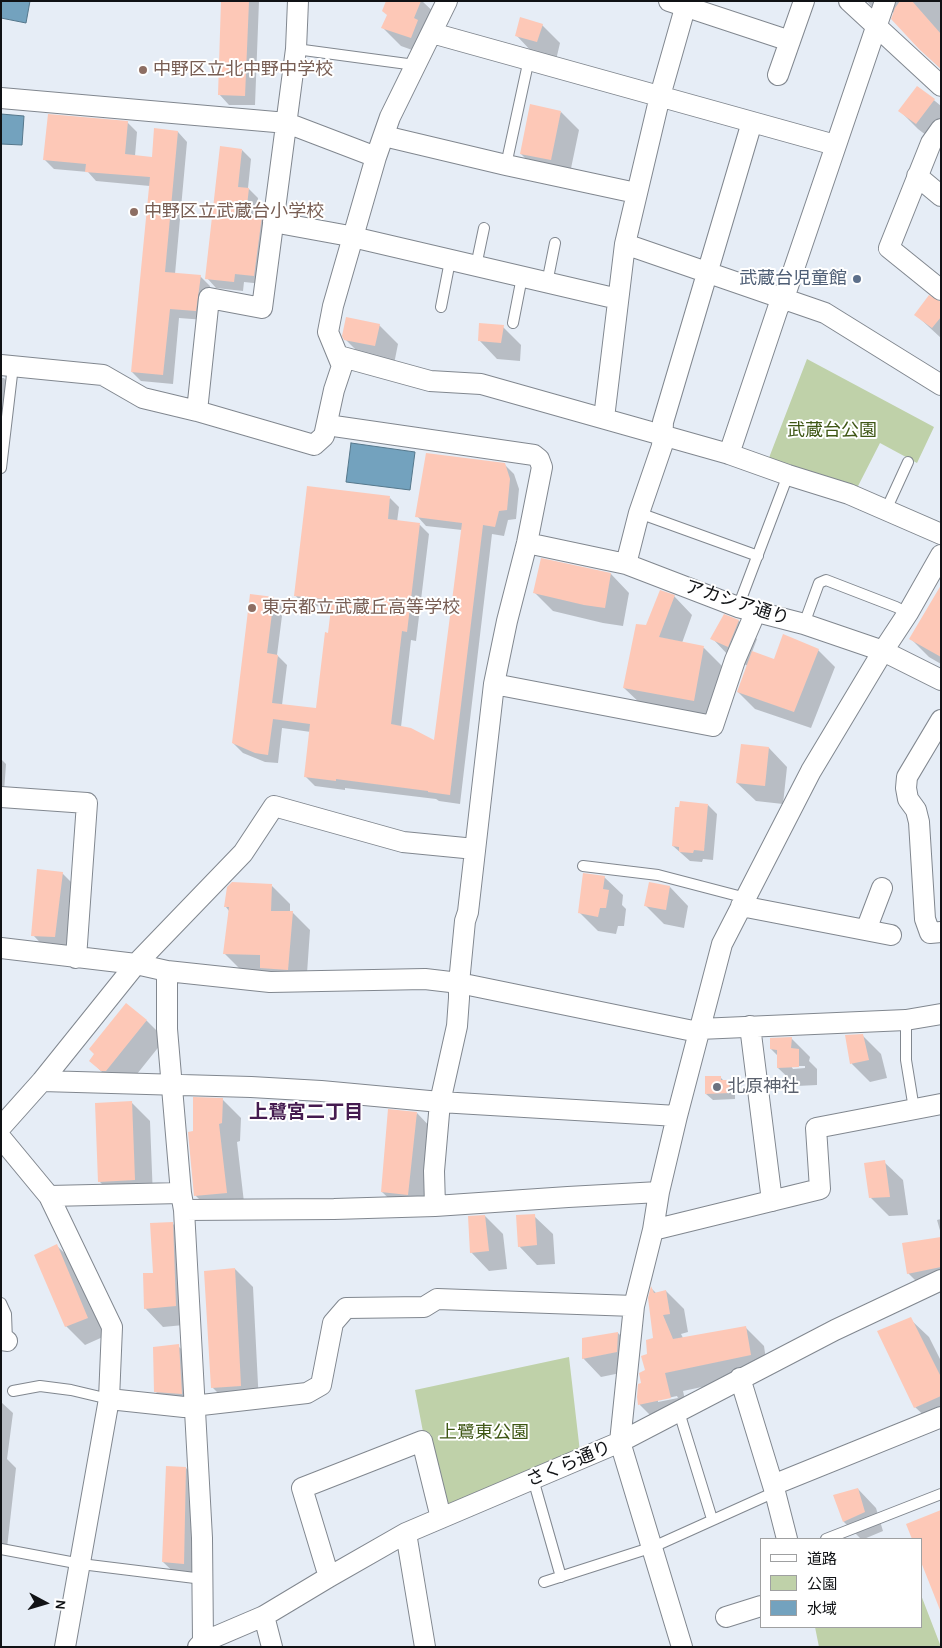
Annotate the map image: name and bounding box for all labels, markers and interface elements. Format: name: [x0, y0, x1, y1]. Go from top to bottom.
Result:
place label: 中野区立北中野中学校: [153, 59, 333, 81]
marker: 中野区立北中野中学校: [137, 64, 149, 76]
place label: 中野区立武蔵台小学校: [144, 201, 324, 223]
marker: 中野区立武蔵台小学校: [128, 206, 140, 218]
place label: 武蔵台児童館: [739, 268, 847, 290]
marker: 武蔵台児童館: [851, 273, 863, 285]
park label: 武蔵台公園: [787, 420, 877, 442]
street label: アカシア通り: [682, 576, 792, 630]
place label: 東京都立武蔵丘高等学校: [262, 597, 460, 619]
marker: 東京都立武蔵丘高等学校: [246, 602, 258, 614]
place label: 北原神社: [727, 1076, 799, 1098]
marker: 北原神社: [711, 1081, 723, 1093]
district label: 上鷺宮二丁目: [249, 1102, 363, 1124]
park label: 上鷺東公園: [439, 1422, 529, 1444]
street label: さくら通り: [523, 1436, 615, 1492]
legend: [760, 1538, 922, 1628]
text: 道路: [807, 1550, 837, 1568]
text: 公園: [807, 1575, 837, 1593]
north arrow: [20, 1578, 70, 1628]
text: N: [51, 1599, 69, 1610]
text: 水域: [807, 1600, 837, 1618]

